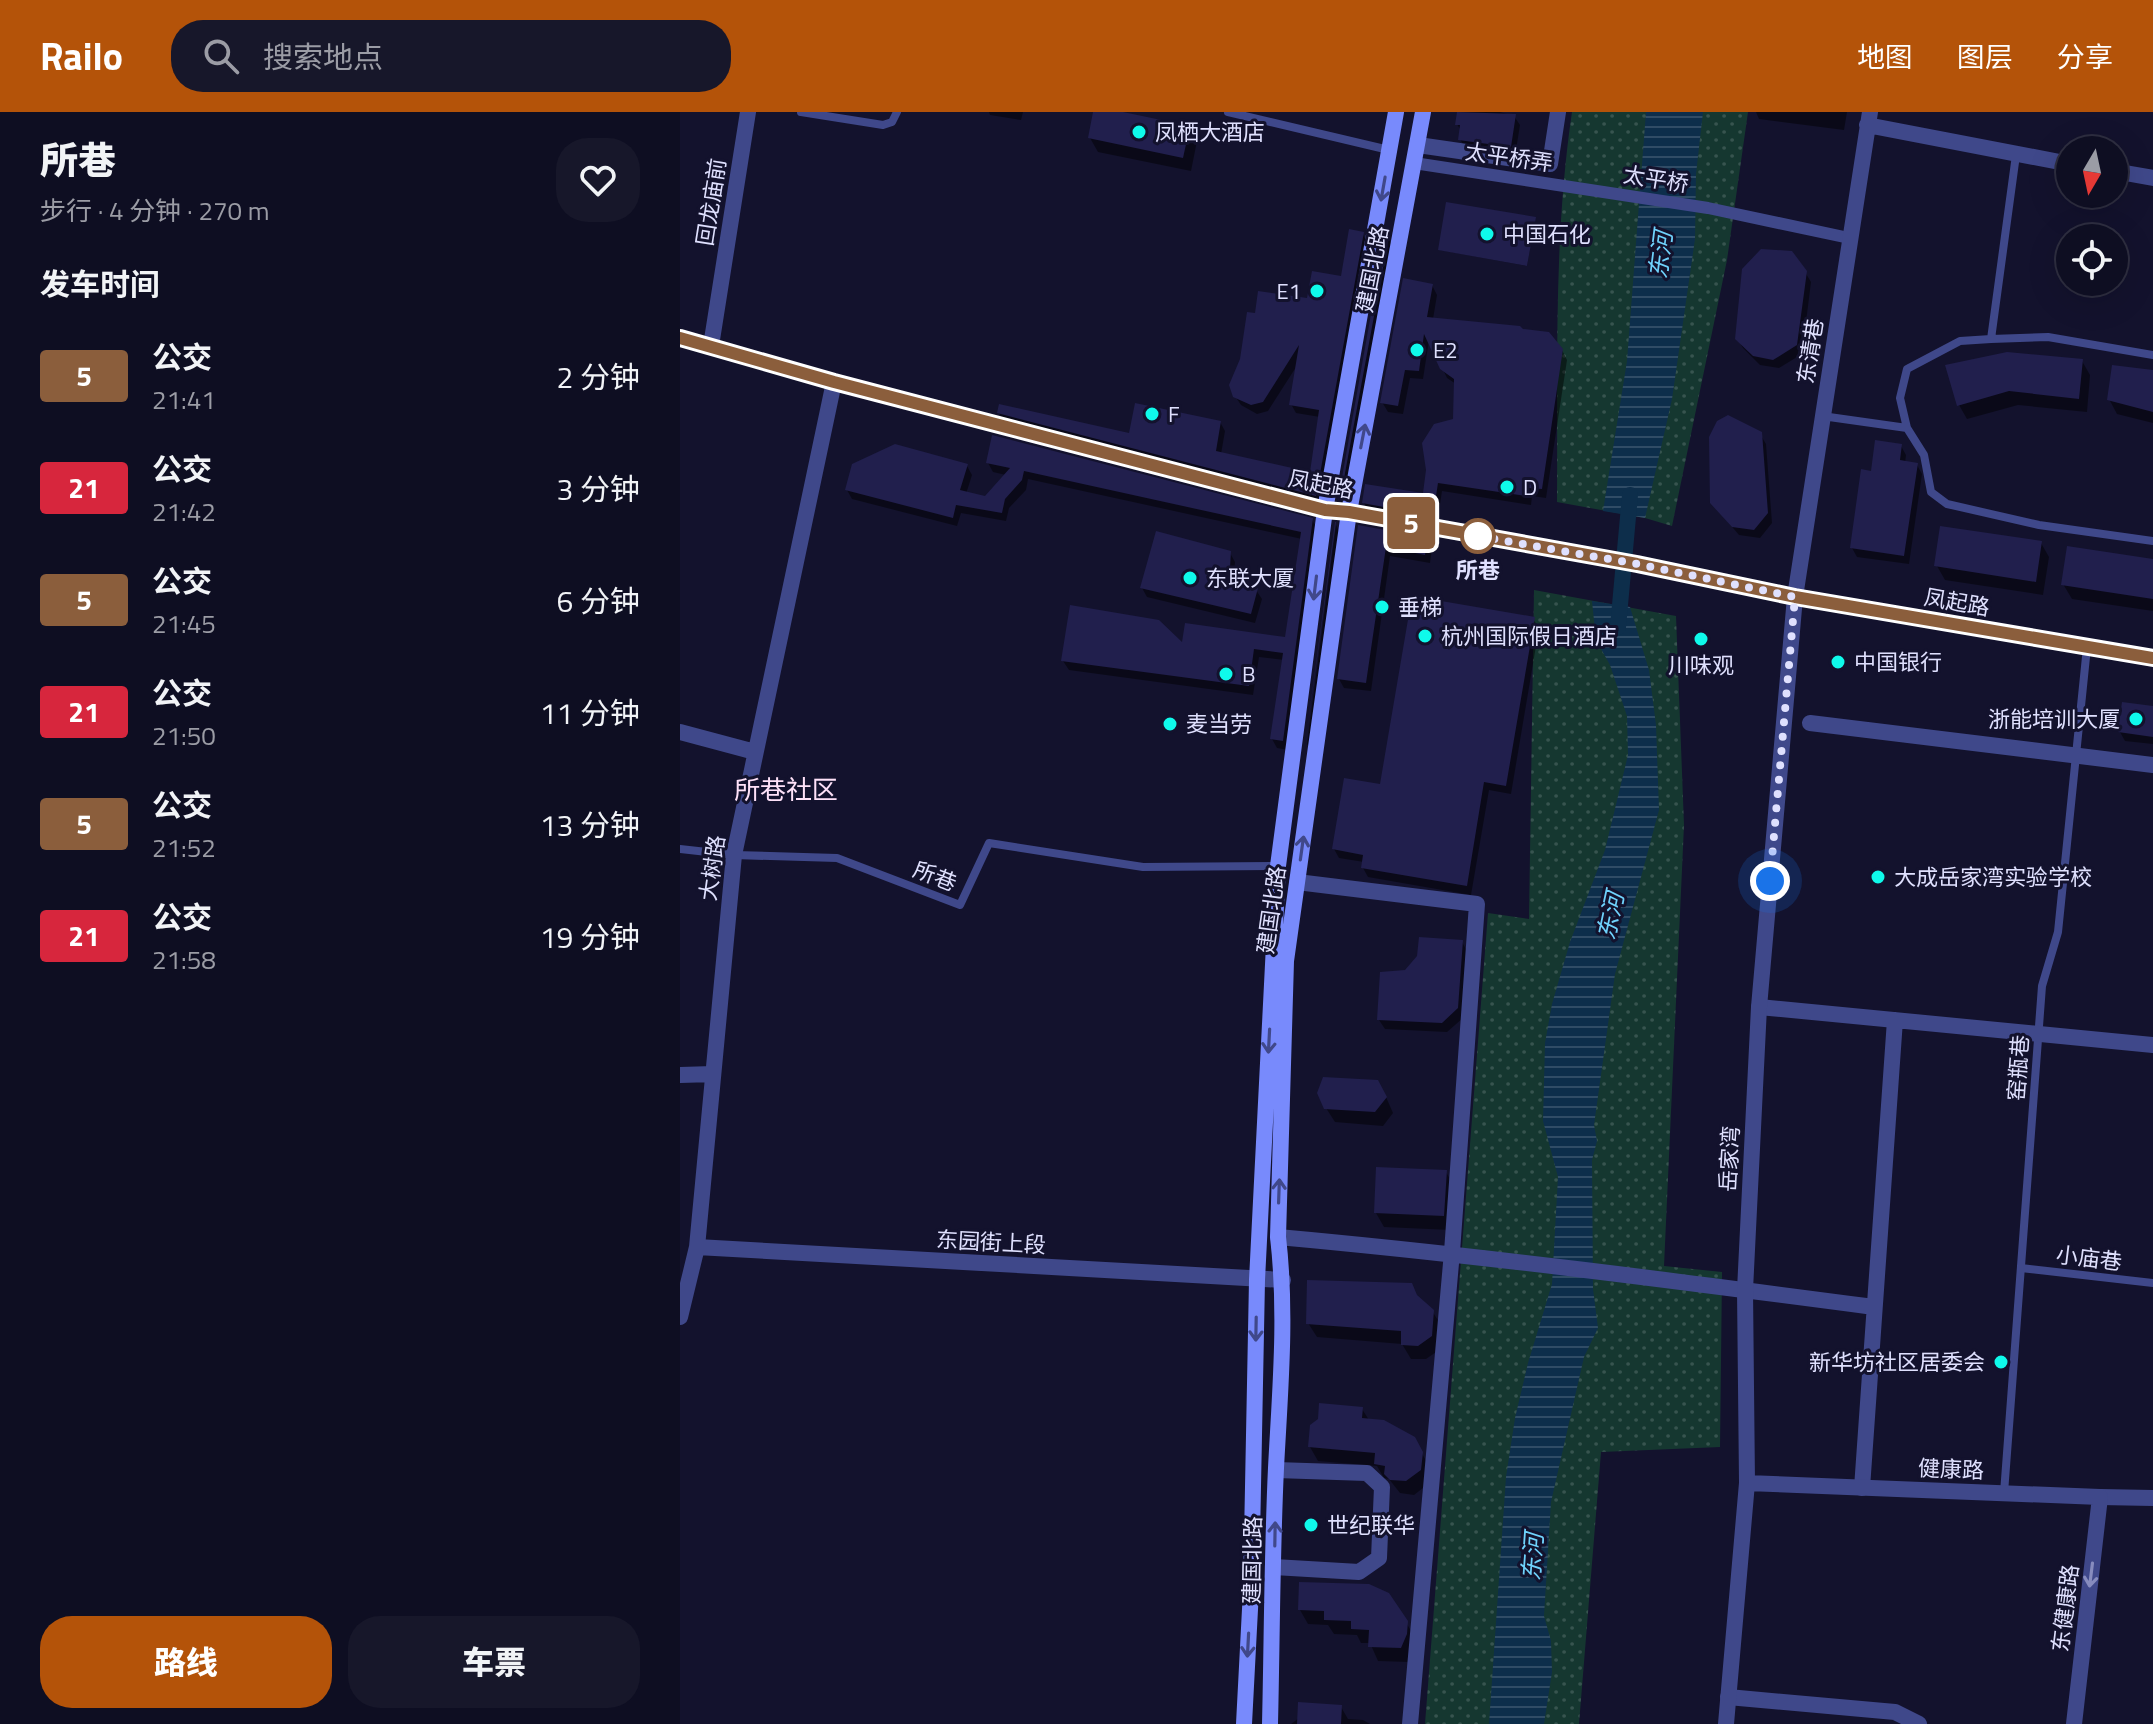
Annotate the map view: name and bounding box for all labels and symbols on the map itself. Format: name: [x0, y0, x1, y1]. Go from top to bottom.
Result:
place label: 凤栖大酒店: [1155, 115, 1265, 149]
marker: 凤栖大酒店: [1130, 123, 1148, 141]
street label: 太平桥弄: [1463, 134, 1555, 180]
north arrow: [2056, 136, 2128, 208]
street label: 回龙庙前: [687, 156, 735, 248]
street label: 太平桥: [1621, 157, 1691, 201]
one-way arrow: [1374, 176, 1389, 201]
place label: 中国石化: [1503, 217, 1591, 251]
street label: 建国北路: [1347, 223, 1397, 315]
marker: 中国石化: [1478, 225, 1496, 243]
water label: 东河: [1639, 225, 1681, 281]
place label: E1: [1277, 274, 1301, 308]
marker: E1: [1308, 282, 1326, 300]
street label: 东清巷: [1788, 316, 1832, 386]
place label: E2: [1433, 333, 1458, 367]
marker: E2: [1408, 341, 1426, 359]
place label: F: [1168, 397, 1180, 431]
marker: F: [1143, 405, 1161, 423]
one-way arrow: [1356, 423, 1371, 449]
street label: 凤起路: [1285, 461, 1357, 507]
place label: D: [1523, 470, 1537, 504]
marker: D: [1498, 478, 1516, 496]
line badge: 5: [1385, 497, 1437, 549]
marker: 所巷: [1461, 519, 1495, 553]
place label: 所巷: [1456, 553, 1500, 587]
place label: 东联大厦: [1206, 561, 1294, 595]
marker: 东联大厦: [1181, 569, 1199, 587]
one-way arrow: [1307, 574, 1322, 601]
street label: 凤起路: [1922, 580, 1992, 624]
place label: 垂梯: [1398, 590, 1442, 624]
marker: 垂梯: [1373, 598, 1391, 616]
place label: 杭州国际假日酒店: [1441, 619, 1617, 653]
marker: 杭州国际假日酒店: [1416, 627, 1434, 645]
marker: 川味观: [1692, 630, 1710, 648]
place label: 中国银行: [1854, 645, 1942, 679]
place label: 川味观: [1668, 648, 1734, 682]
marker: 中国银行: [1829, 653, 1847, 671]
place label: B: [1242, 657, 1256, 691]
marker: B: [1217, 665, 1235, 683]
place label: 浙能培训大厦: [1988, 702, 2120, 736]
place label: 麦当劳: [1186, 707, 1252, 741]
marker: 浙能培训大厦: [2127, 710, 2145, 728]
marker: 麦当劳: [1161, 715, 1179, 733]
district label: 所巷社区: [734, 770, 838, 809]
street label: 大树路: [691, 833, 733, 903]
one-way arrow: [1295, 836, 1310, 861]
street label: 所巷: [908, 852, 962, 900]
place label: 大成岳家湾实验学校: [1894, 860, 2092, 894]
your location: [1750, 861, 1790, 901]
street label: 建国北路: [1248, 864, 1294, 956]
marker: 大成岳家湾实验学校: [1869, 868, 1887, 886]
water label: 东河: [1587, 885, 1633, 943]
one-way arrow: [1262, 1027, 1277, 1054]
street label: 窑瓶巷: [1999, 1034, 2037, 1102]
street label: 岳家湾: [1710, 1125, 1748, 1193]
one-way arrow: [1272, 1178, 1287, 1205]
street label: 东园街上段: [935, 1222, 1047, 1262]
street label: 小庙巷: [2054, 1237, 2124, 1279]
one-way arrow: [1248, 1315, 1264, 1342]
place label: 新华坊社区居委会: [1809, 1345, 1985, 1379]
marker: 新华坊社区居委会: [1992, 1353, 2010, 1371]
street label: 健康路: [1917, 1451, 1985, 1487]
place label: 世纪联华: [1327, 1508, 1415, 1542]
street label: 建国北路: [1234, 1516, 1270, 1604]
marker: 世纪联华: [1302, 1516, 1320, 1534]
one-way arrow: [1267, 1521, 1282, 1548]
water label: 东河: [1512, 1528, 1552, 1582]
one-way arrow: [2083, 1561, 2098, 1588]
street label: 东健康路: [2043, 1562, 2087, 1654]
one-way arrow: [1240, 1631, 1255, 1658]

